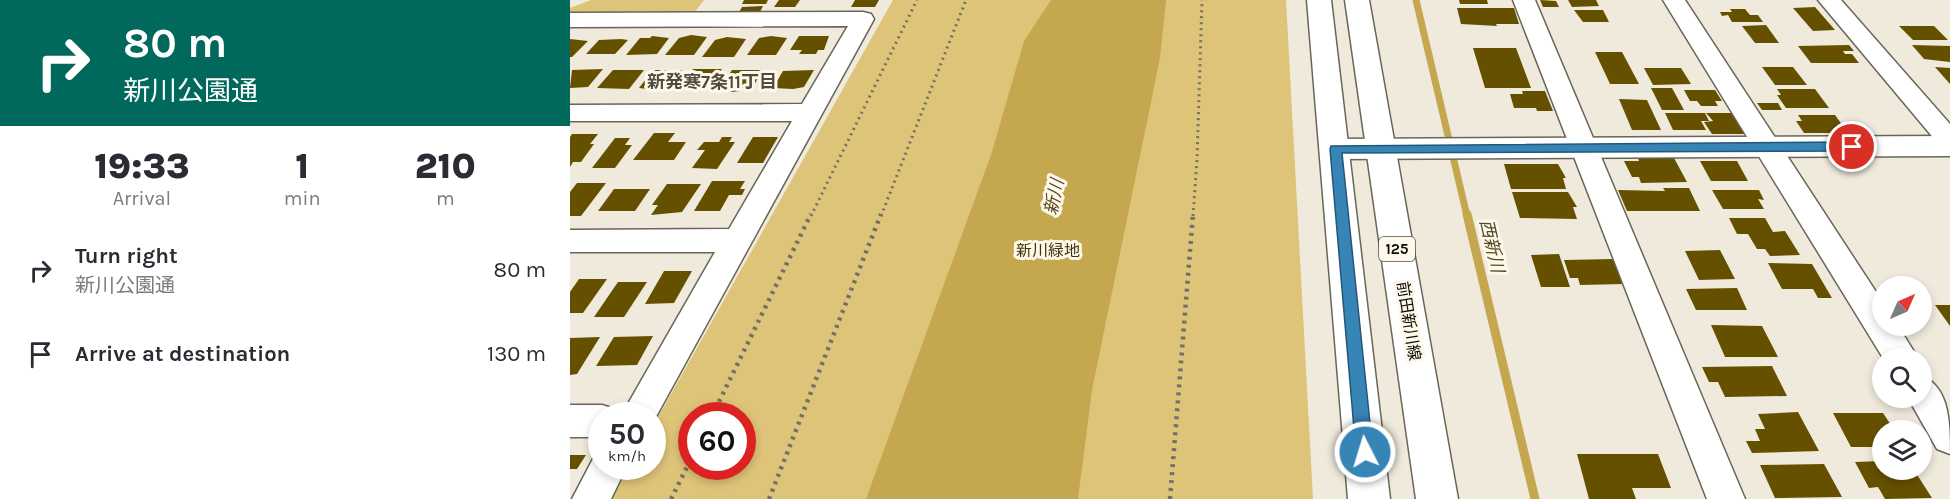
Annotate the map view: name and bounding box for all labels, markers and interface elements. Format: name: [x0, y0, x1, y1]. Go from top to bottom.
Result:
text: 80 m: [123, 18, 227, 68]
icon: right: [24, 24, 102, 102]
district label: 新発寒7条11丁目: [647, 71, 777, 93]
text: 新川公園通: [123, 75, 258, 107]
pin: [1826, 121, 1877, 172]
icon: arrive: [1835, 130, 1868, 163]
text: 19:33: [94, 145, 190, 187]
text: 1: [295, 145, 309, 187]
text: 210: [415, 145, 476, 187]
water label: 新川: [1039, 175, 1069, 217]
text: Arrival: [113, 187, 171, 210]
text: min: [284, 187, 321, 210]
text: m: [436, 187, 455, 210]
water label: 西新川: [1475, 217, 1509, 277]
road number: 125: [1379, 237, 1415, 261]
park label: 新川緑地: [1016, 241, 1080, 260]
text: Turn right: [75, 243, 178, 269]
icon: right: [24, 254, 57, 287]
text: 80 m: [494, 257, 546, 283]
text: 新川公園通: [75, 274, 175, 297]
north arrow: [1872, 276, 1932, 336]
map controls: [1872, 276, 1932, 480]
street label: 前田新川線: [1393, 280, 1425, 362]
icon: arrive: [24, 338, 57, 371]
text: Arrive at destination: [75, 341, 290, 367]
text: 130 m: [487, 341, 546, 367]
button: search: [1872, 348, 1932, 408]
speed limit sign: 60: [678, 402, 756, 480]
text: 50: [609, 416, 645, 452]
position arrow: [1333, 420, 1397, 484]
button: layers: [1872, 420, 1932, 480]
text: km/h: [608, 447, 646, 465]

